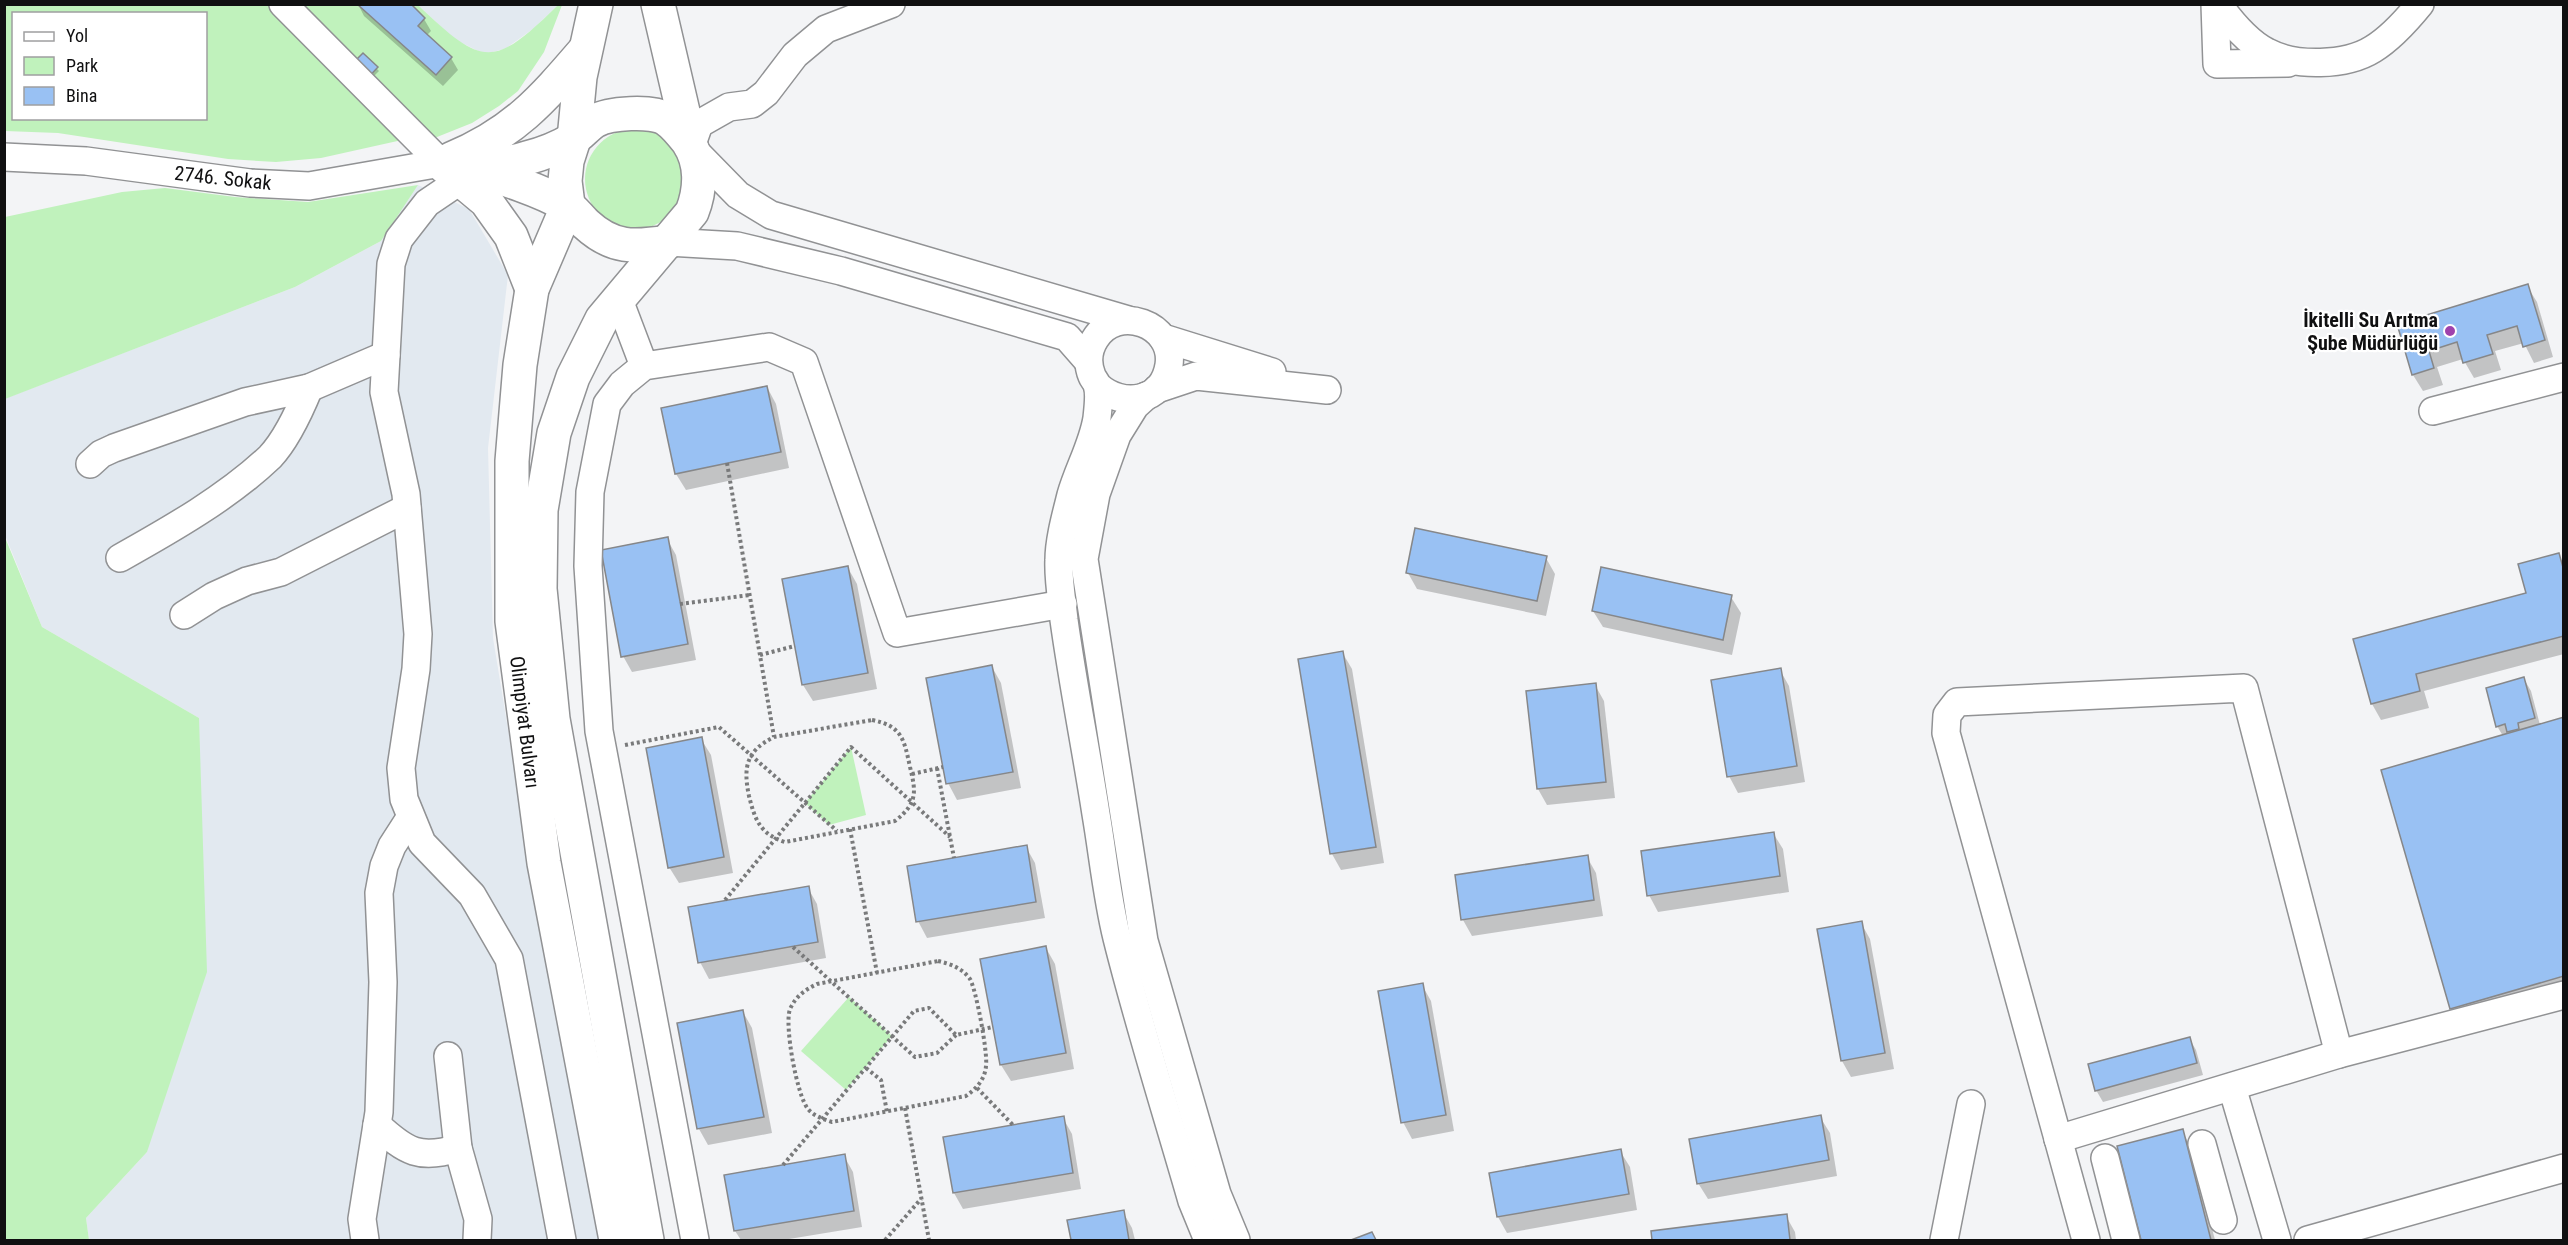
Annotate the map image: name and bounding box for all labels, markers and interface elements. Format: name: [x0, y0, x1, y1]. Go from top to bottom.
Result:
legend: [12, 12, 207, 120]
text: Yol: [66, 25, 88, 46]
text: Park: [66, 55, 98, 76]
text: Bina: [66, 85, 97, 106]
street label: 2746. Sokak: [173, 161, 273, 195]
place label: İkitelli Su Arıtma Şube Müdürlüğü: [2303, 308, 2438, 355]
marker: İkitelli Su Arıtma Şube Müdürlüğü: [2443, 324, 2457, 338]
street label: Olimpiyat Bulvarı: [505, 655, 545, 789]

